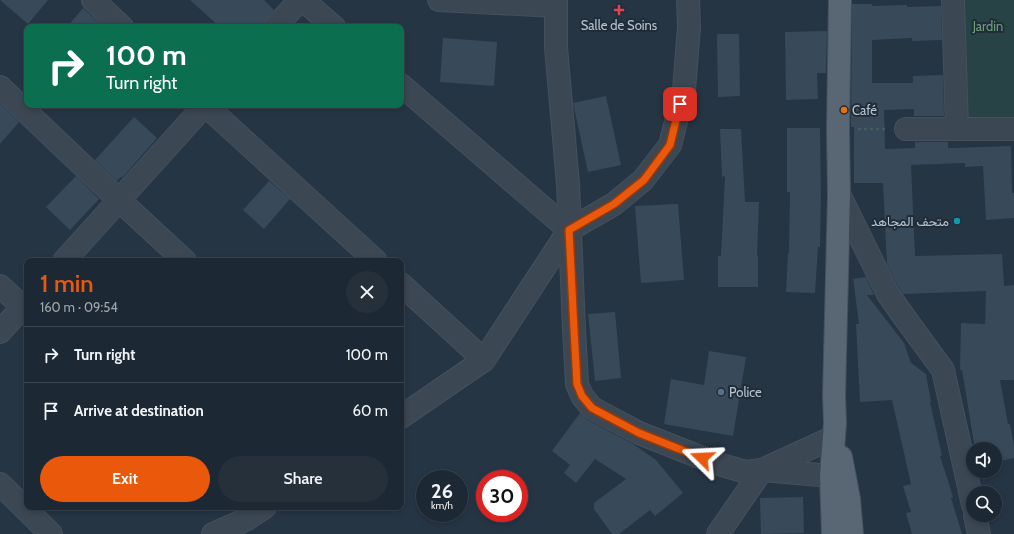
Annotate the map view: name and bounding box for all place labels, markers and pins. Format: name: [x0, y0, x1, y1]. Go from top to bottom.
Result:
marker: Salle de Soins: [613, 4, 625, 16]
place label: Salle de Soins: [581, 17, 658, 33]
pin: [663, 87, 697, 121]
place label: Café: [852, 102, 877, 118]
marker: Café: [839, 105, 849, 115]
place label: متحف المجاهد: [871, 213, 949, 229]
marker: متحف المجاهد: [952, 216, 962, 226]
place label: Police: [729, 384, 762, 400]
marker: Police: [716, 387, 726, 397]

